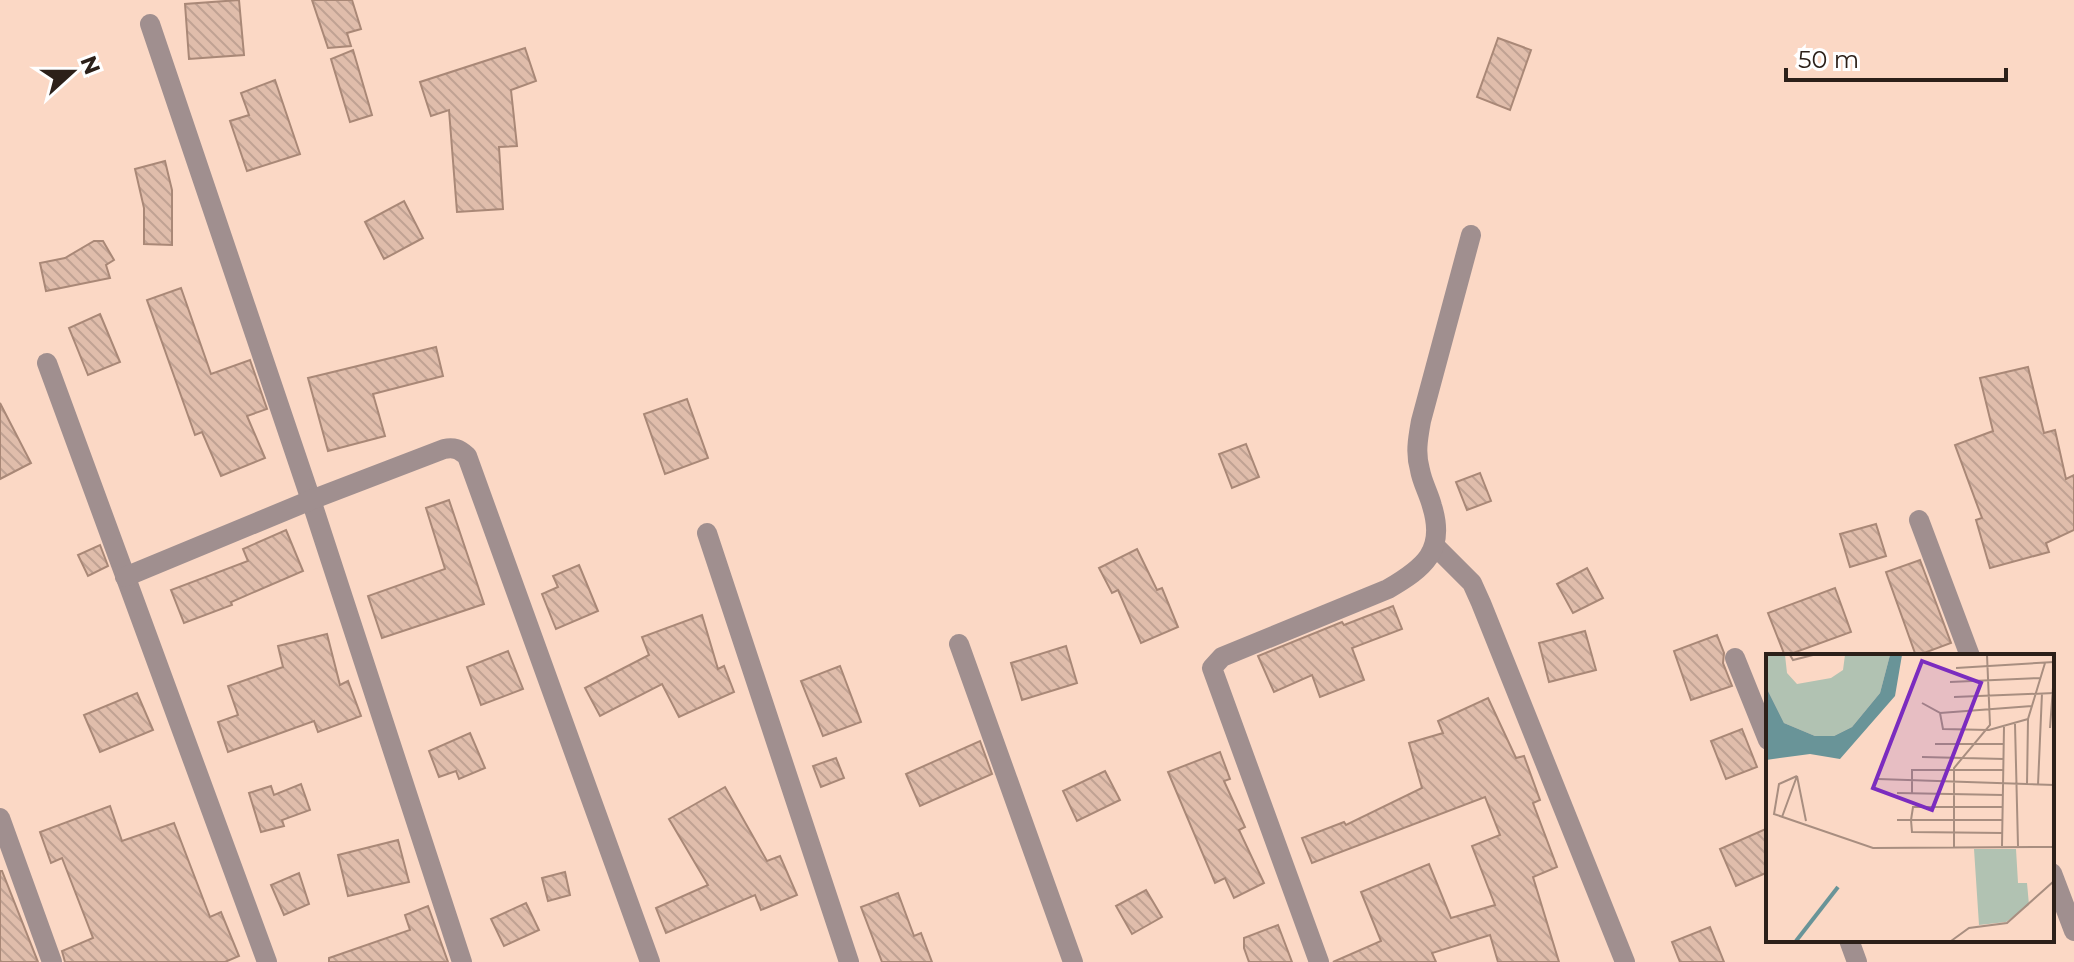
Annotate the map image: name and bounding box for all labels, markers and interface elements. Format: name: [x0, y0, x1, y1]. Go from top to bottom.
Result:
north arrow: [32, 32, 112, 112]
scale bar: [1786, 32, 2006, 82]
text: 50 m: [1798, 45, 1859, 74]
text: N: [74, 52, 106, 78]
inset map: [1766, 654, 2054, 942]

